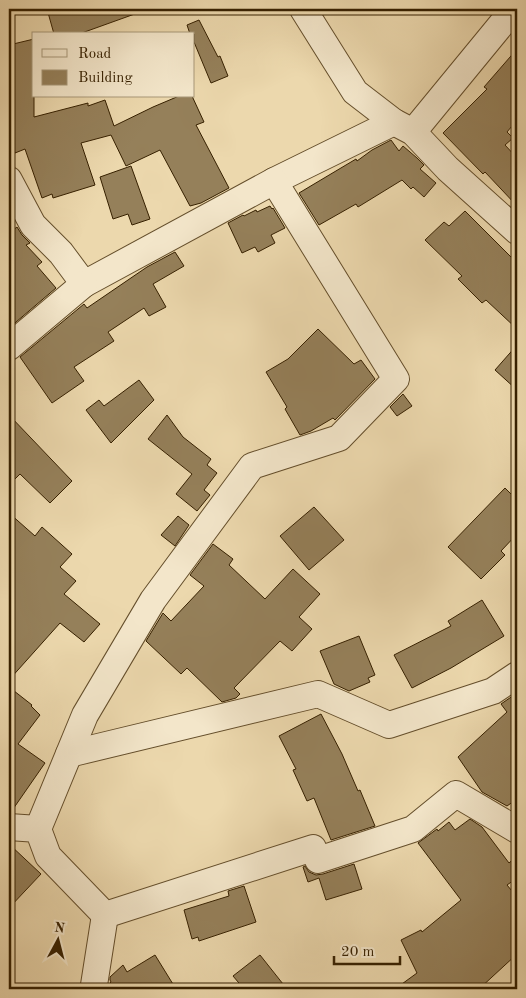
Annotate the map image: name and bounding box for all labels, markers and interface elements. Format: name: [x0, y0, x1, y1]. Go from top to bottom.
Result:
legend: [32, 32, 195, 98]
text: Road: [78, 47, 112, 62]
text: Building: [78, 71, 133, 86]
north arrow: [32, 916, 82, 966]
text: N: [53, 920, 66, 936]
scale bar: [334, 933, 400, 965]
text: 20 m: [341, 945, 375, 960]

